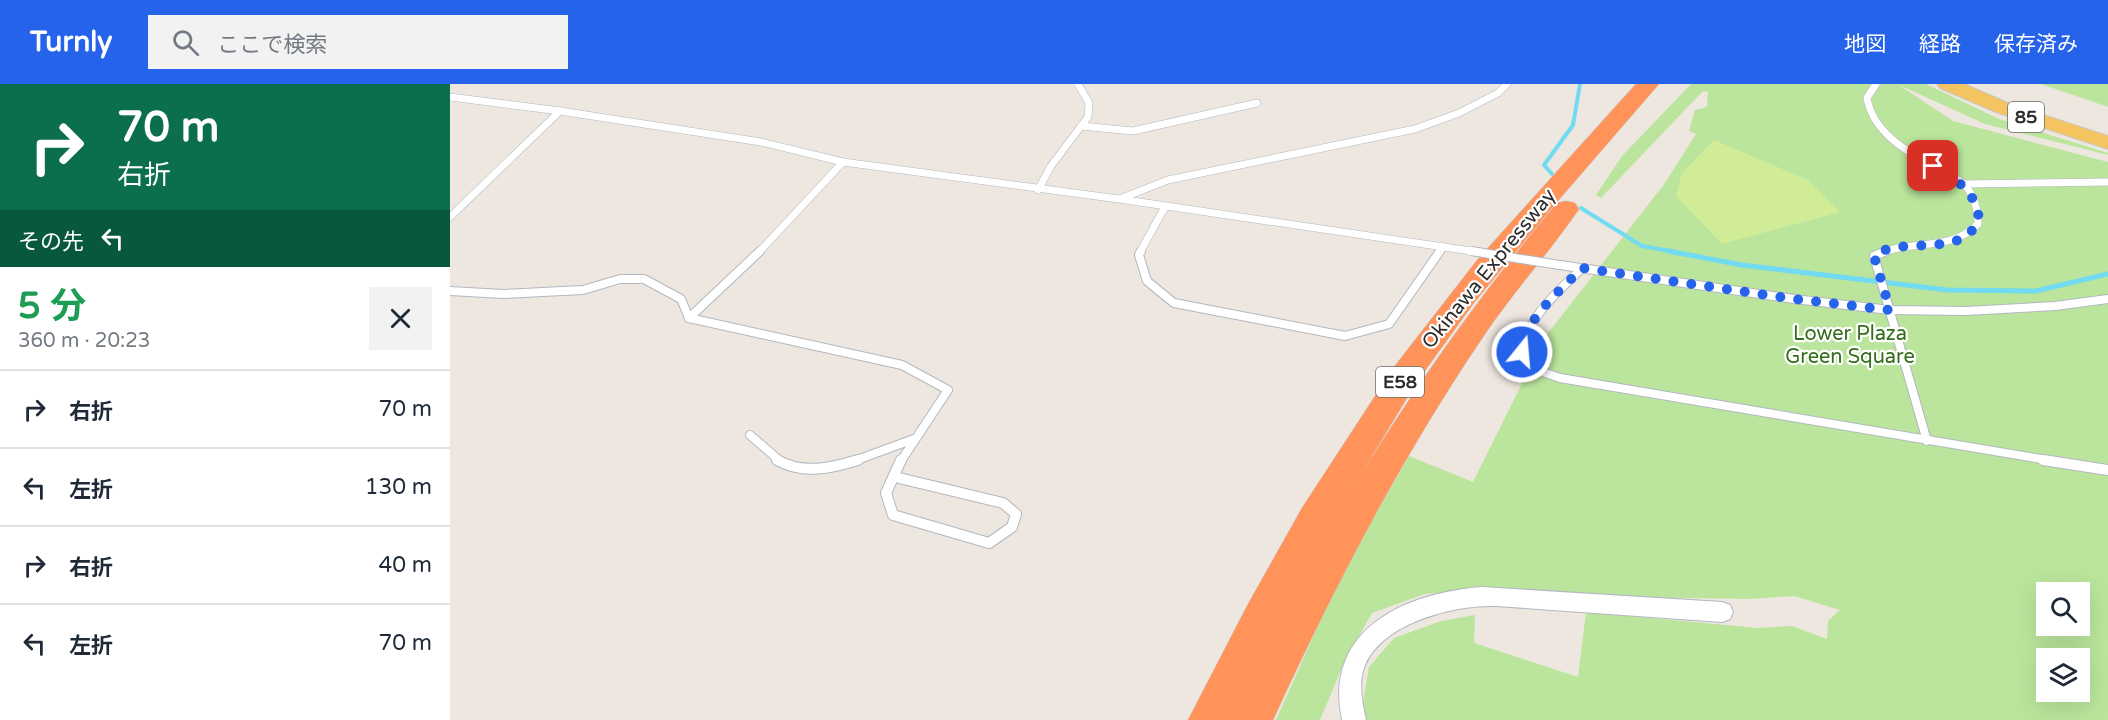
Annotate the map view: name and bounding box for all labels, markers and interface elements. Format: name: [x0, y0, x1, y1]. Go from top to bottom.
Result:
search box: [148, 15, 568, 69]
text: Turnly: [30, 25, 112, 59]
icon: search: [169, 26, 202, 59]
text: ここで検索: [217, 32, 327, 58]
text: 地図: [1844, 32, 1886, 57]
text: 経路: [1919, 32, 1961, 57]
text: 保存済み: [1994, 32, 2078, 57]
text: 70 m: [117, 102, 219, 153]
road number: 85: [2008, 102, 2044, 132]
icon: right: [18, 108, 96, 186]
pin: [1907, 140, 1958, 191]
icon: arrive: [1916, 149, 1949, 182]
text: 右折: [117, 159, 171, 192]
street label: Okinawa Expressway: [1417, 184, 1561, 354]
icon: left: [96, 222, 129, 255]
text: その先: [18, 229, 84, 255]
text: 5 分: [18, 285, 86, 328]
button: close: [369, 287, 432, 350]
position arrow: [1490, 320, 1554, 384]
park label: Lower Plaza Green Square: [1785, 322, 1915, 369]
text: 360 m · 20:23: [18, 329, 150, 353]
road number: E58: [1376, 367, 1424, 397]
icon: right: [18, 393, 51, 426]
text: 70 m: [378, 396, 432, 422]
text: 右折: [69, 399, 113, 425]
icon: left: [18, 471, 51, 504]
text: 130 m: [365, 474, 432, 500]
text: 左折: [69, 477, 113, 503]
icon: right: [18, 549, 51, 582]
text: 40 m: [378, 552, 432, 578]
text: 右折: [69, 555, 113, 581]
map controls: [2036, 582, 2090, 702]
button: search: [2036, 582, 2090, 636]
icon: left: [18, 627, 51, 660]
text: 70 m: [378, 630, 432, 656]
text: 左折: [69, 633, 113, 659]
button: layers: [2036, 648, 2090, 702]

